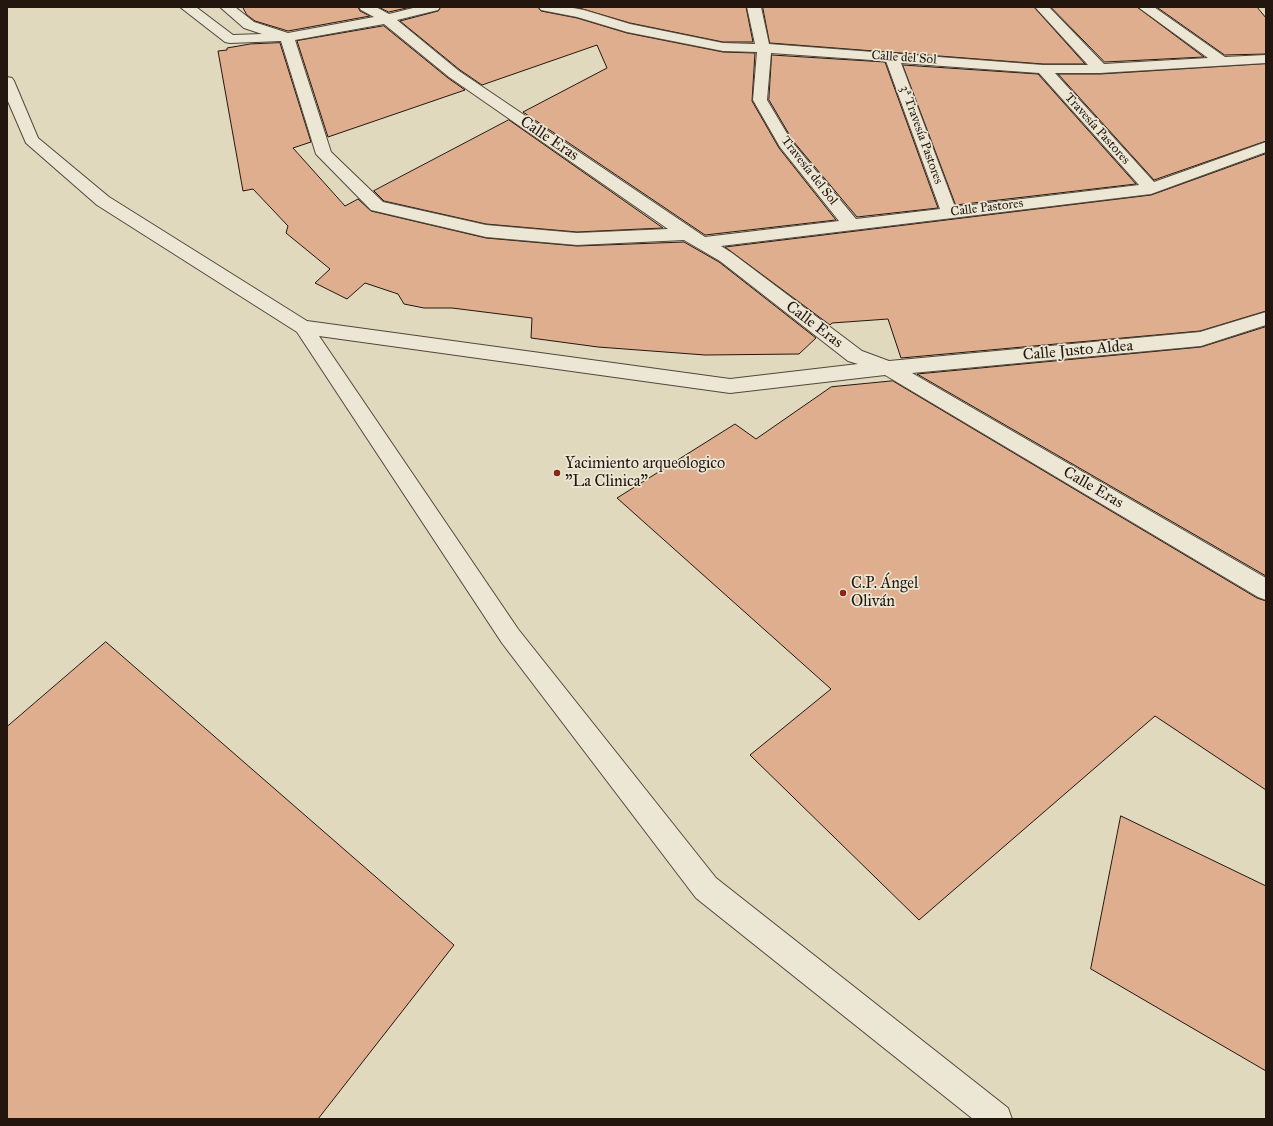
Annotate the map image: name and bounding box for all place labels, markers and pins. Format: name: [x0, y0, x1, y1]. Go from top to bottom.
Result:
place label: Yacimiento arqueologico "La Clinica": [565, 454, 725, 492]
marker: Yacimiento arqueologico "La Clinica": [552, 468, 562, 478]
place label: C.P. Ángel Oliván: [851, 574, 918, 612]
marker: C.P. Ángel Oliván: [838, 588, 848, 598]

